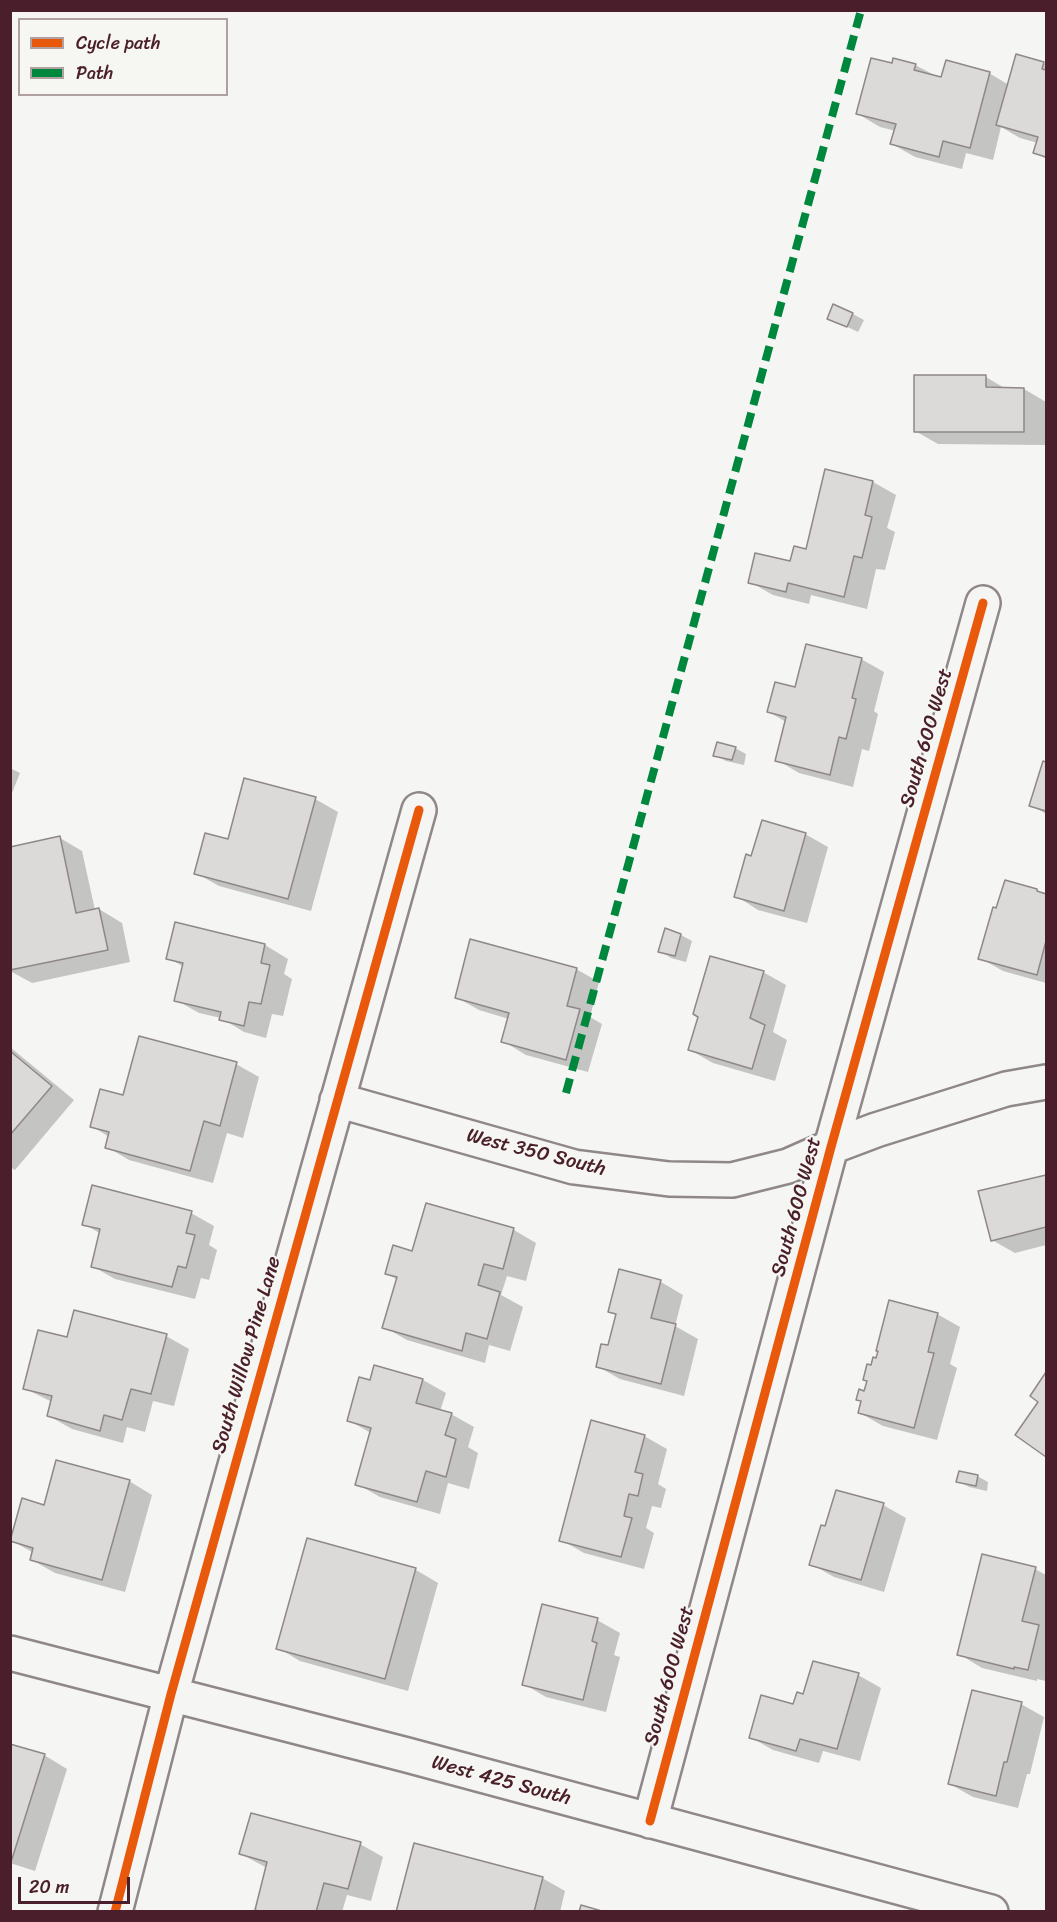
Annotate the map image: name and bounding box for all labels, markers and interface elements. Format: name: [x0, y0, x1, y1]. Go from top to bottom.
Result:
legend: [18, 18, 228, 96]
text: Cycle path: [76, 27, 160, 59]
text: Path: [76, 57, 113, 89]
street label: South 600 West: [896, 666, 958, 810]
street label: West 350 South: [464, 1124, 608, 1182]
street label: South 600 West: [767, 1135, 827, 1279]
street label: South Willow Pine Lane: [207, 1254, 287, 1456]
street label: South 600 West: [640, 1604, 700, 1748]
street label: West 425 South: [429, 1751, 573, 1811]
scale bar: [21, 1865, 134, 1903]
text: 20 m: [29, 1871, 69, 1903]

